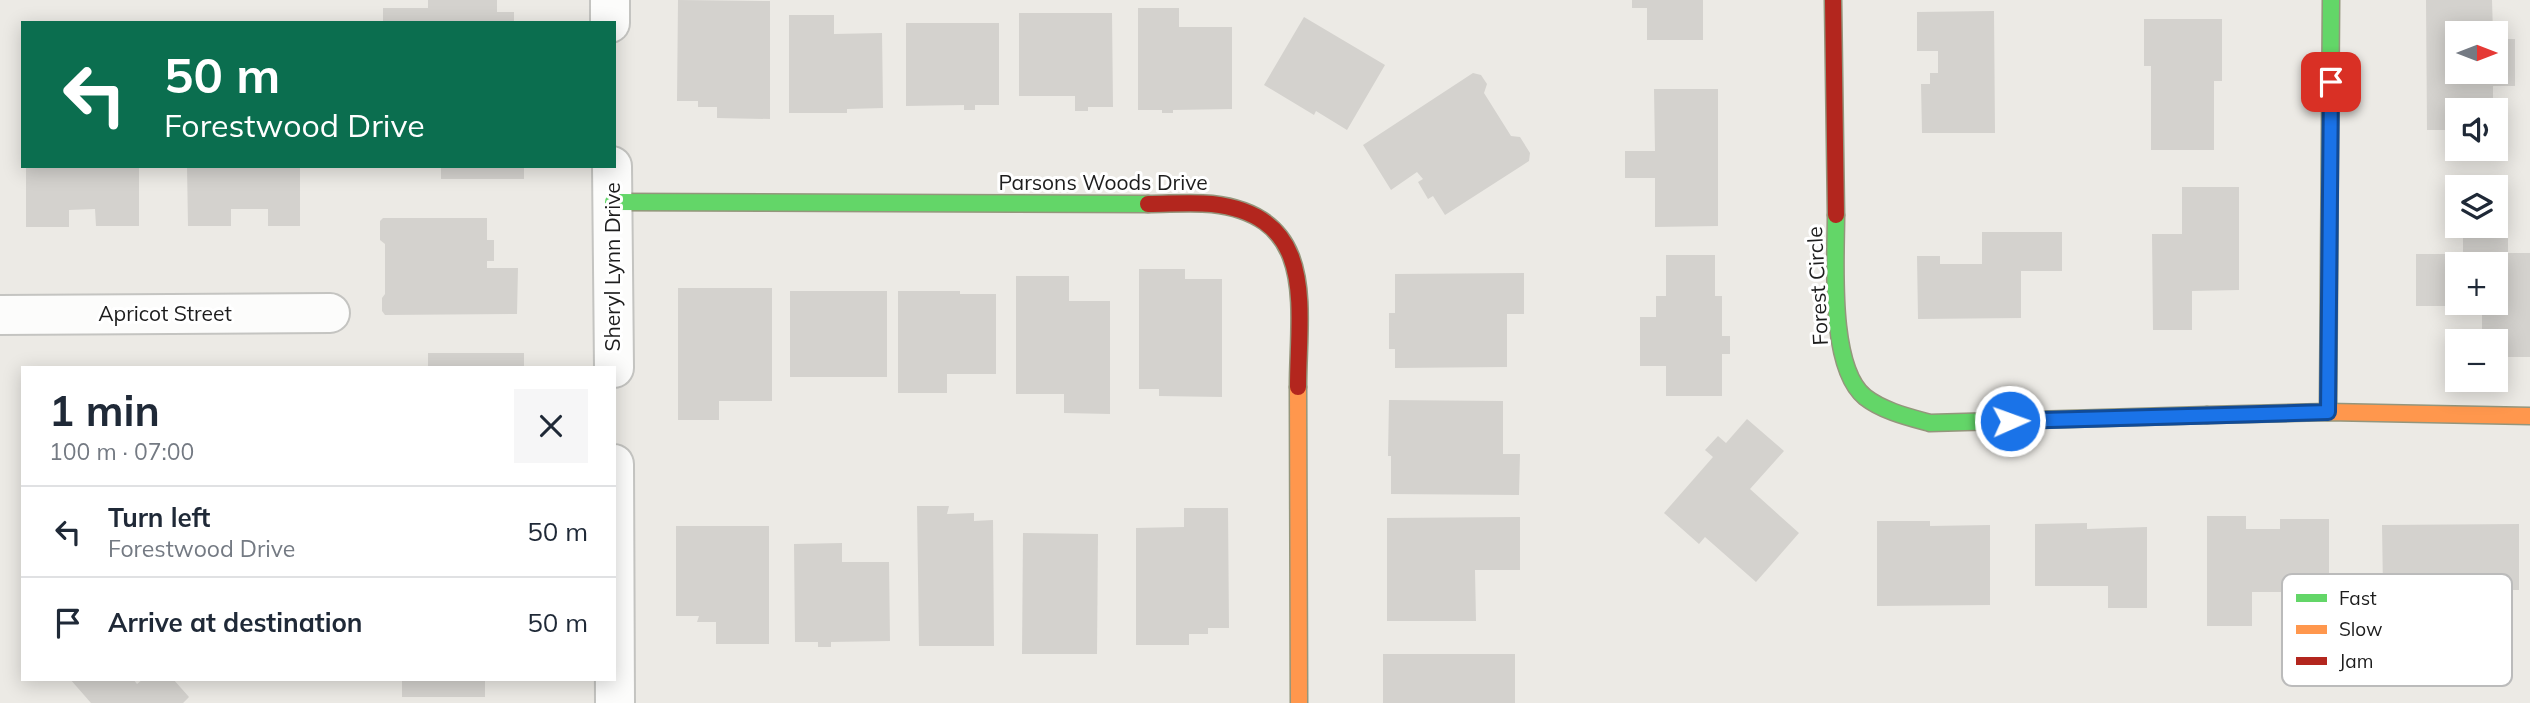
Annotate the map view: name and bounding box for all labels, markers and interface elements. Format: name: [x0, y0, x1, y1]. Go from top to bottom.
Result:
north arrow: [2445, 21, 2508, 84]
map controls: [2445, 21, 2508, 392]
text: 50 m: [164, 44, 280, 105]
icon: left: [49, 49, 140, 140]
pin: [2301, 52, 2361, 112]
icon: arrive: [2312, 63, 2350, 101]
button: sound: [2445, 98, 2508, 161]
text: Forestwood Drive: [164, 105, 425, 145]
street label: Parsons Woods Drive: [998, 169, 1208, 195]
button: layers: [2445, 175, 2508, 238]
street label: Sheryl Lynn Drive: [599, 182, 625, 352]
street label: Forest Circle: [1801, 226, 1833, 346]
button: +: [2445, 252, 2508, 315]
street label: Apricot Street: [98, 300, 232, 326]
button: −: [2445, 329, 2508, 392]
text: 1 min: [49, 384, 160, 437]
position arrow: [1973, 384, 2047, 458]
button: close: [514, 389, 588, 463]
text: 100 m · 07:00: [49, 437, 194, 466]
text: Turn left: [108, 501, 210, 534]
icon: left: [49, 513, 87, 551]
text: 50 m: [527, 515, 588, 548]
text: Forestwood Drive: [108, 534, 295, 563]
legend: [2282, 574, 2512, 686]
text: Fast: [2339, 586, 2377, 610]
icon: arrive: [49, 604, 87, 642]
text: Arrive at destination: [108, 606, 363, 639]
text: 50 m: [527, 606, 588, 639]
text: Slow: [2339, 617, 2383, 641]
text: Jam: [2339, 649, 2373, 673]

